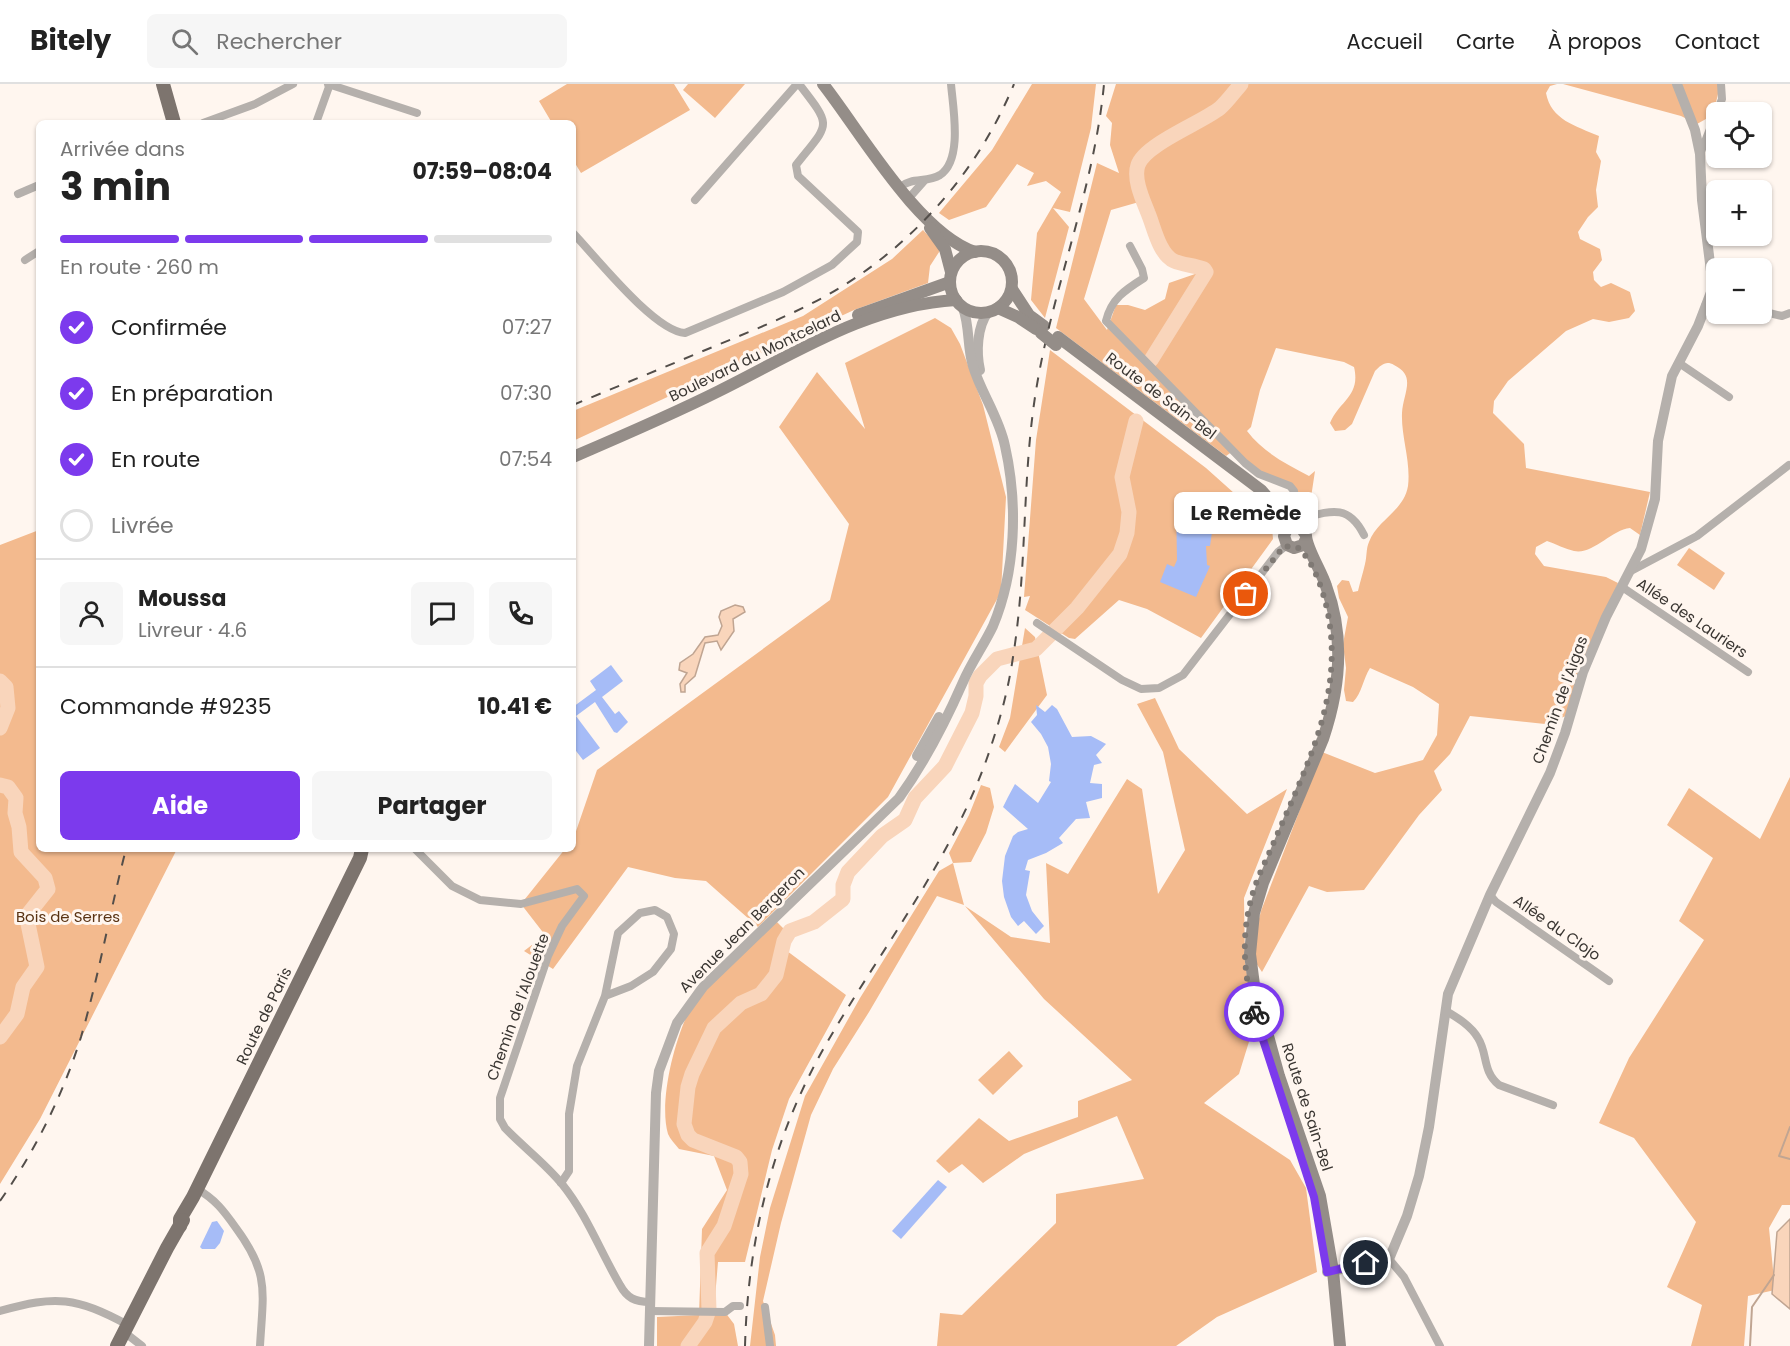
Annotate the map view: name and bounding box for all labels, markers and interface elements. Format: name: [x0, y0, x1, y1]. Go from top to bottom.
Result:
search box: [147, 14, 567, 68]
text: Bitely: [30, 21, 111, 60]
icon: search: [168, 25, 201, 58]
text: Rechercher: [216, 26, 342, 57]
text: Accueil: [1346, 27, 1423, 56]
text: Carte: [1456, 27, 1515, 56]
text: À propos: [1548, 27, 1642, 56]
text: Contact: [1675, 27, 1760, 56]
map controls: [1706, 102, 1772, 324]
button: locate: [1706, 102, 1772, 168]
text: Arrivée dans: [60, 135, 185, 163]
text: 07:59–08:04: [412, 156, 552, 187]
text: 3 min: [60, 159, 171, 214]
button: +: [1706, 180, 1772, 246]
text: En route · 260 m: [60, 253, 219, 281]
button: −: [1706, 258, 1772, 324]
street label: Boulevard du Montcelard: [665, 305, 844, 406]
icon: check: [60, 311, 93, 344]
text: Confirmée: [111, 312, 227, 343]
text: 07:27: [502, 313, 552, 341]
street label: Route de Sain-Bel: [1102, 347, 1221, 444]
icon: check: [60, 377, 93, 410]
text: En préparation: [111, 378, 273, 409]
text: 07:30: [500, 379, 552, 407]
icon: check: [60, 443, 93, 476]
text: En route: [111, 444, 200, 475]
text: 07:54: [499, 445, 552, 473]
callout: Le Remède: [1174, 492, 1318, 534]
text: Le Remède: [1191, 499, 1301, 527]
text: Livrée: [111, 510, 174, 541]
pin: [1220, 568, 1271, 619]
street label: Allée des Lauriers: [1633, 573, 1752, 663]
icon: bag: [1229, 577, 1262, 610]
button: person: [60, 582, 123, 645]
button: chat: [411, 582, 474, 645]
button: phone: [489, 582, 552, 645]
text: Moussa: [138, 583, 227, 614]
text: Livreur · 4.6: [138, 616, 247, 644]
street label: Chemin de l'Aigas: [1527, 633, 1592, 767]
text: Commande #9235: [60, 691, 272, 722]
text: 10.41 €: [478, 691, 552, 722]
button: Aide: [60, 771, 300, 840]
button: Partager: [312, 771, 552, 840]
street label: Avenue Jean Bergeron: [674, 862, 809, 997]
street label: Allée du Clojo: [1509, 890, 1605, 965]
park label: Bois de Serres: [16, 906, 120, 927]
street label: Chemin de l'Alouette: [481, 930, 554, 1083]
street label: Route de Paris: [231, 963, 296, 1068]
courier: [1224, 982, 1284, 1042]
icon: bike: [1238, 996, 1271, 1029]
street label: Route de Sain-Bel: [1277, 1040, 1338, 1173]
pin: [1340, 1237, 1391, 1288]
icon: home: [1349, 1246, 1382, 1279]

